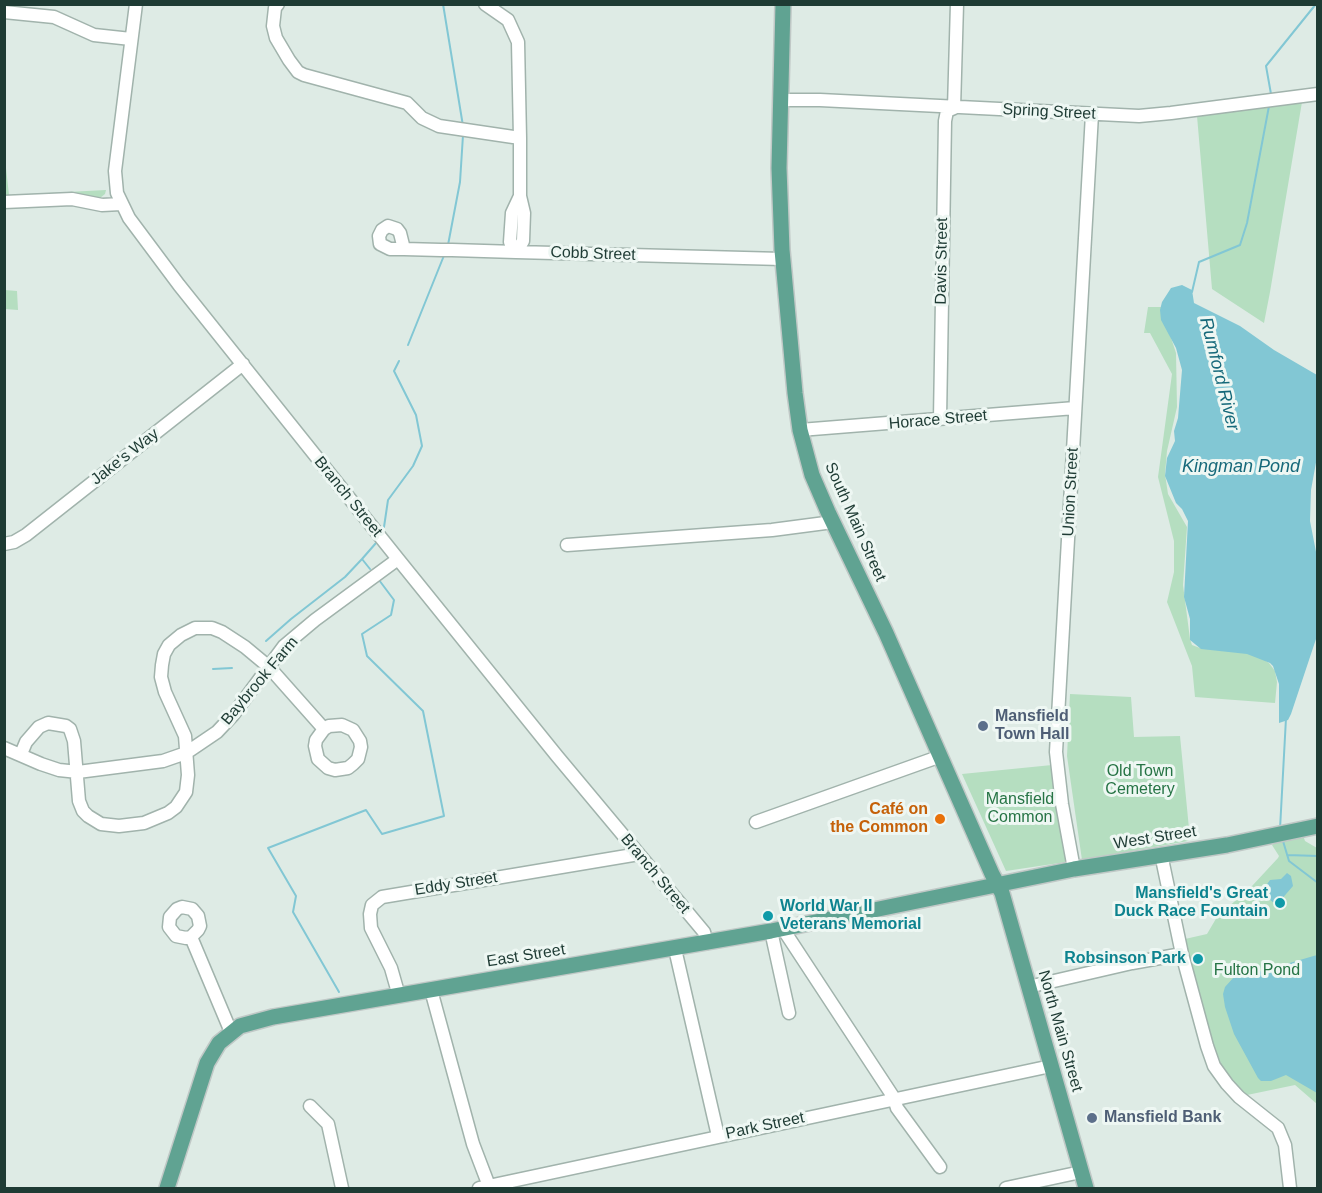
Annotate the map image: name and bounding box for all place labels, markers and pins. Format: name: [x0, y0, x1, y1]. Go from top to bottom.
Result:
place label: Mansfield Town Hall: [995, 707, 1069, 745]
marker: Mansfield Town Hall: [976, 719, 990, 733]
place label: Café on the Common: [830, 800, 928, 838]
marker: Café on the Common: [933, 812, 947, 826]
place label: Mansfield's Great Duck Race Fountain: [1114, 884, 1268, 922]
marker: Mansfield's Great Duck Race Fountain: [1273, 896, 1287, 910]
place label: World War II Veterans Memorial: [780, 897, 921, 935]
marker: World War II Veterans Memorial: [761, 909, 775, 923]
place label: Robsinson Park: [1064, 949, 1186, 969]
marker: Robsinson Park: [1191, 952, 1205, 966]
place label: Mansfield Bank: [1104, 1108, 1221, 1128]
marker: Mansfield Bank: [1085, 1111, 1099, 1125]

